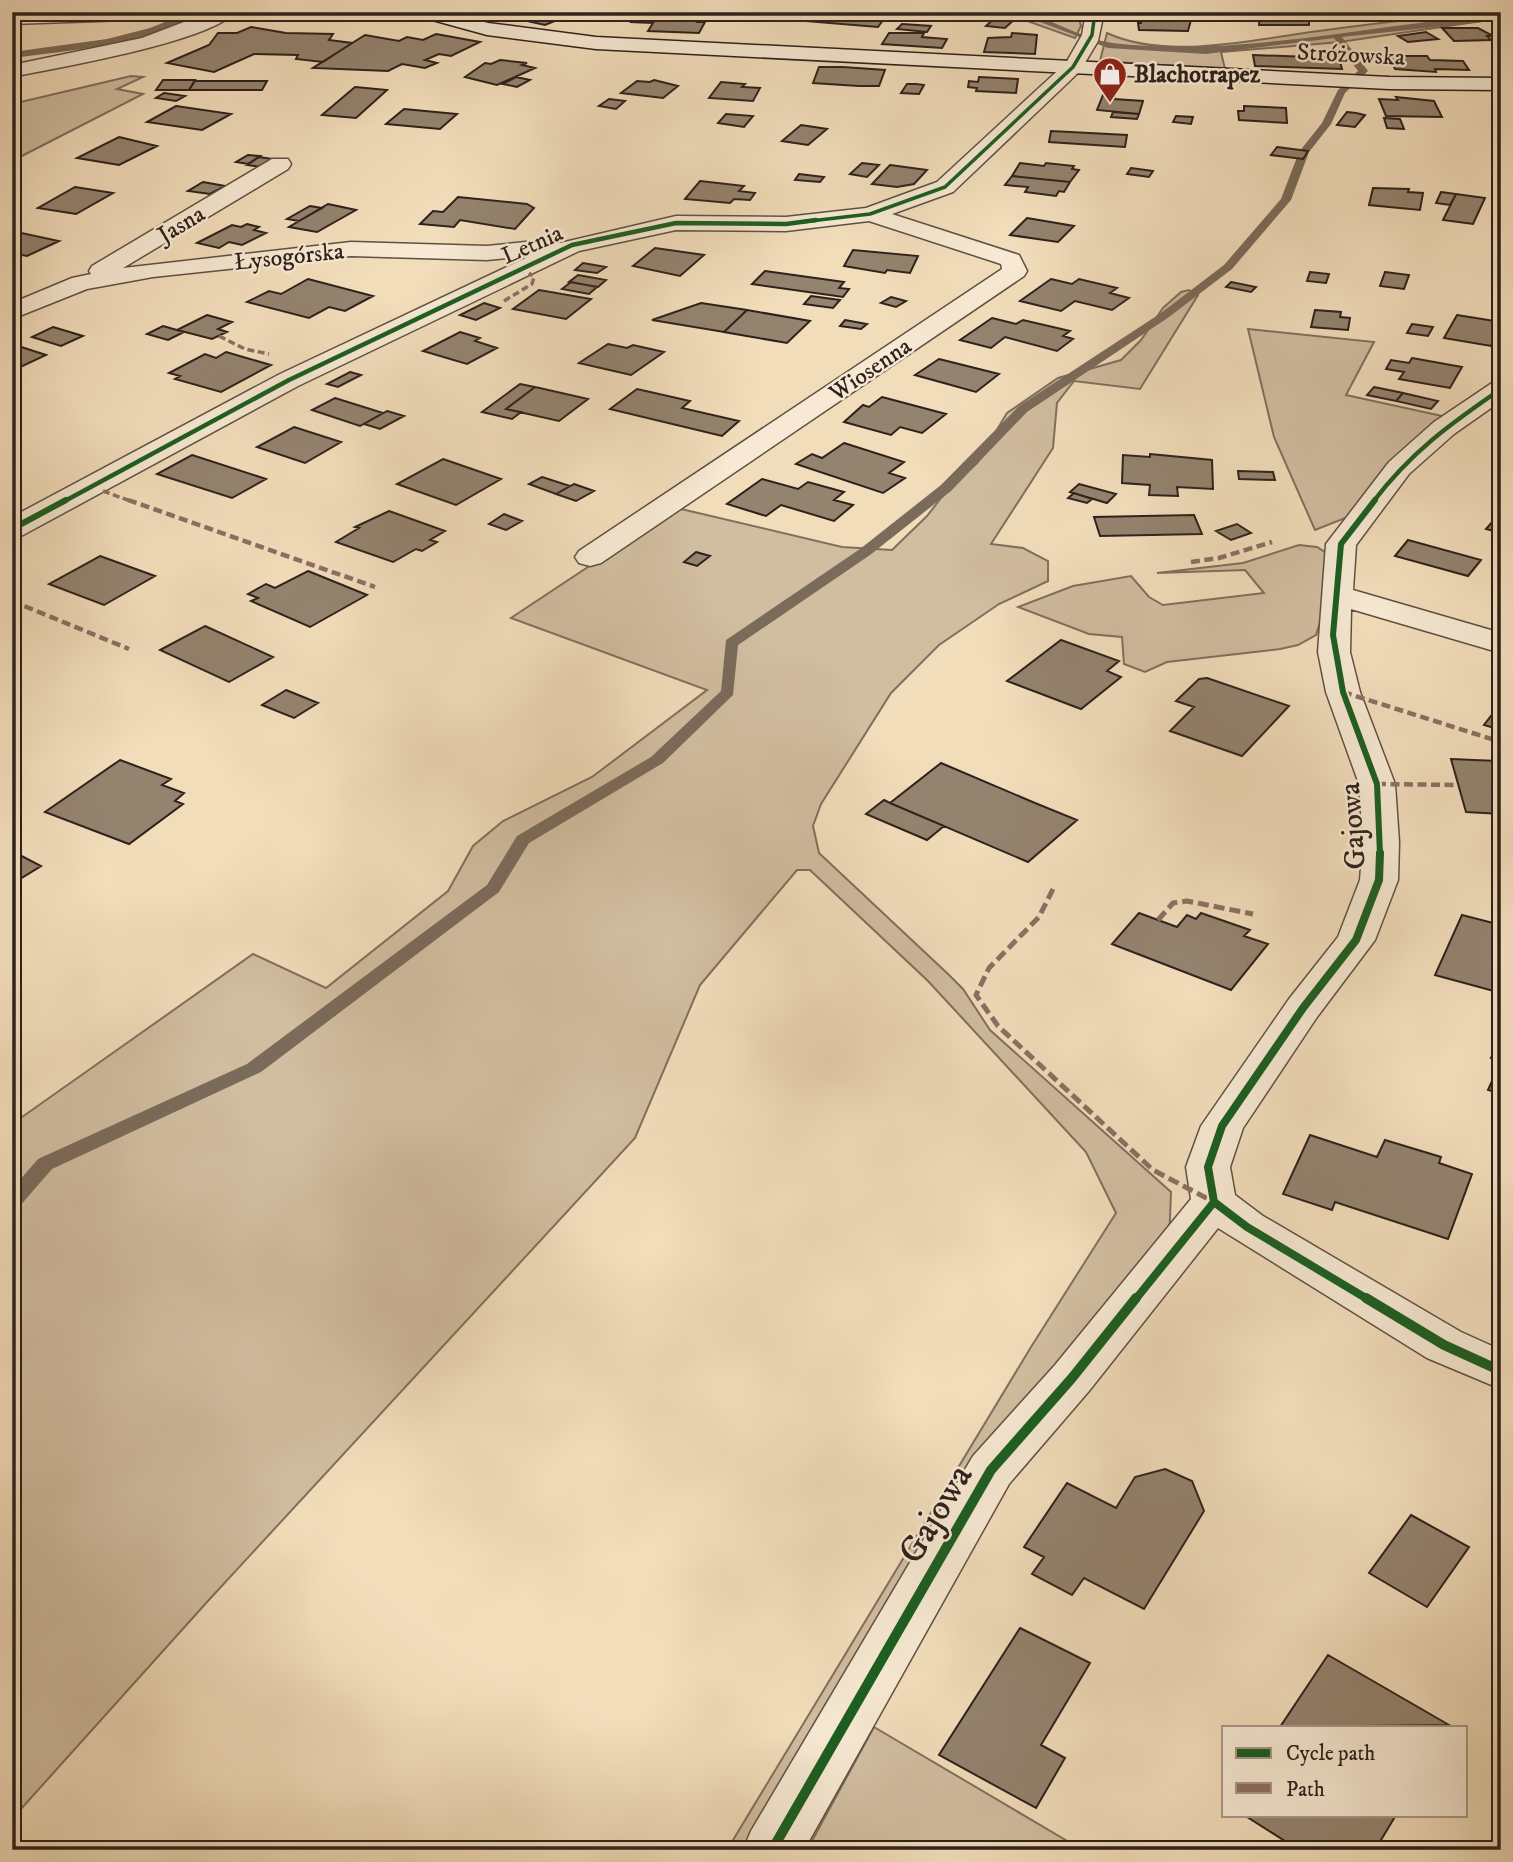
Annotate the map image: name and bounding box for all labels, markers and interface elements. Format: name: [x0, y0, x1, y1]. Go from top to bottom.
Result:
street label: Stróżowska: [1296, 37, 1407, 73]
shop icon: Blachotrapez: [1091, 55, 1129, 104]
place label: Blachotrapez: [1134, 60, 1261, 90]
street label: Jasna: [151, 199, 211, 252]
street label: Letnia: [497, 218, 568, 272]
street label: Łysogórska: [233, 236, 346, 278]
street label: Wiosenna: [823, 331, 918, 409]
street label: Gajowa: [1332, 781, 1375, 871]
street label: Gajowa: [888, 1456, 984, 1573]
legend: [1222, 1726, 1468, 1816]
text: Cycle path: [1286, 1741, 1375, 1767]
text: Path: [1286, 1777, 1325, 1803]

